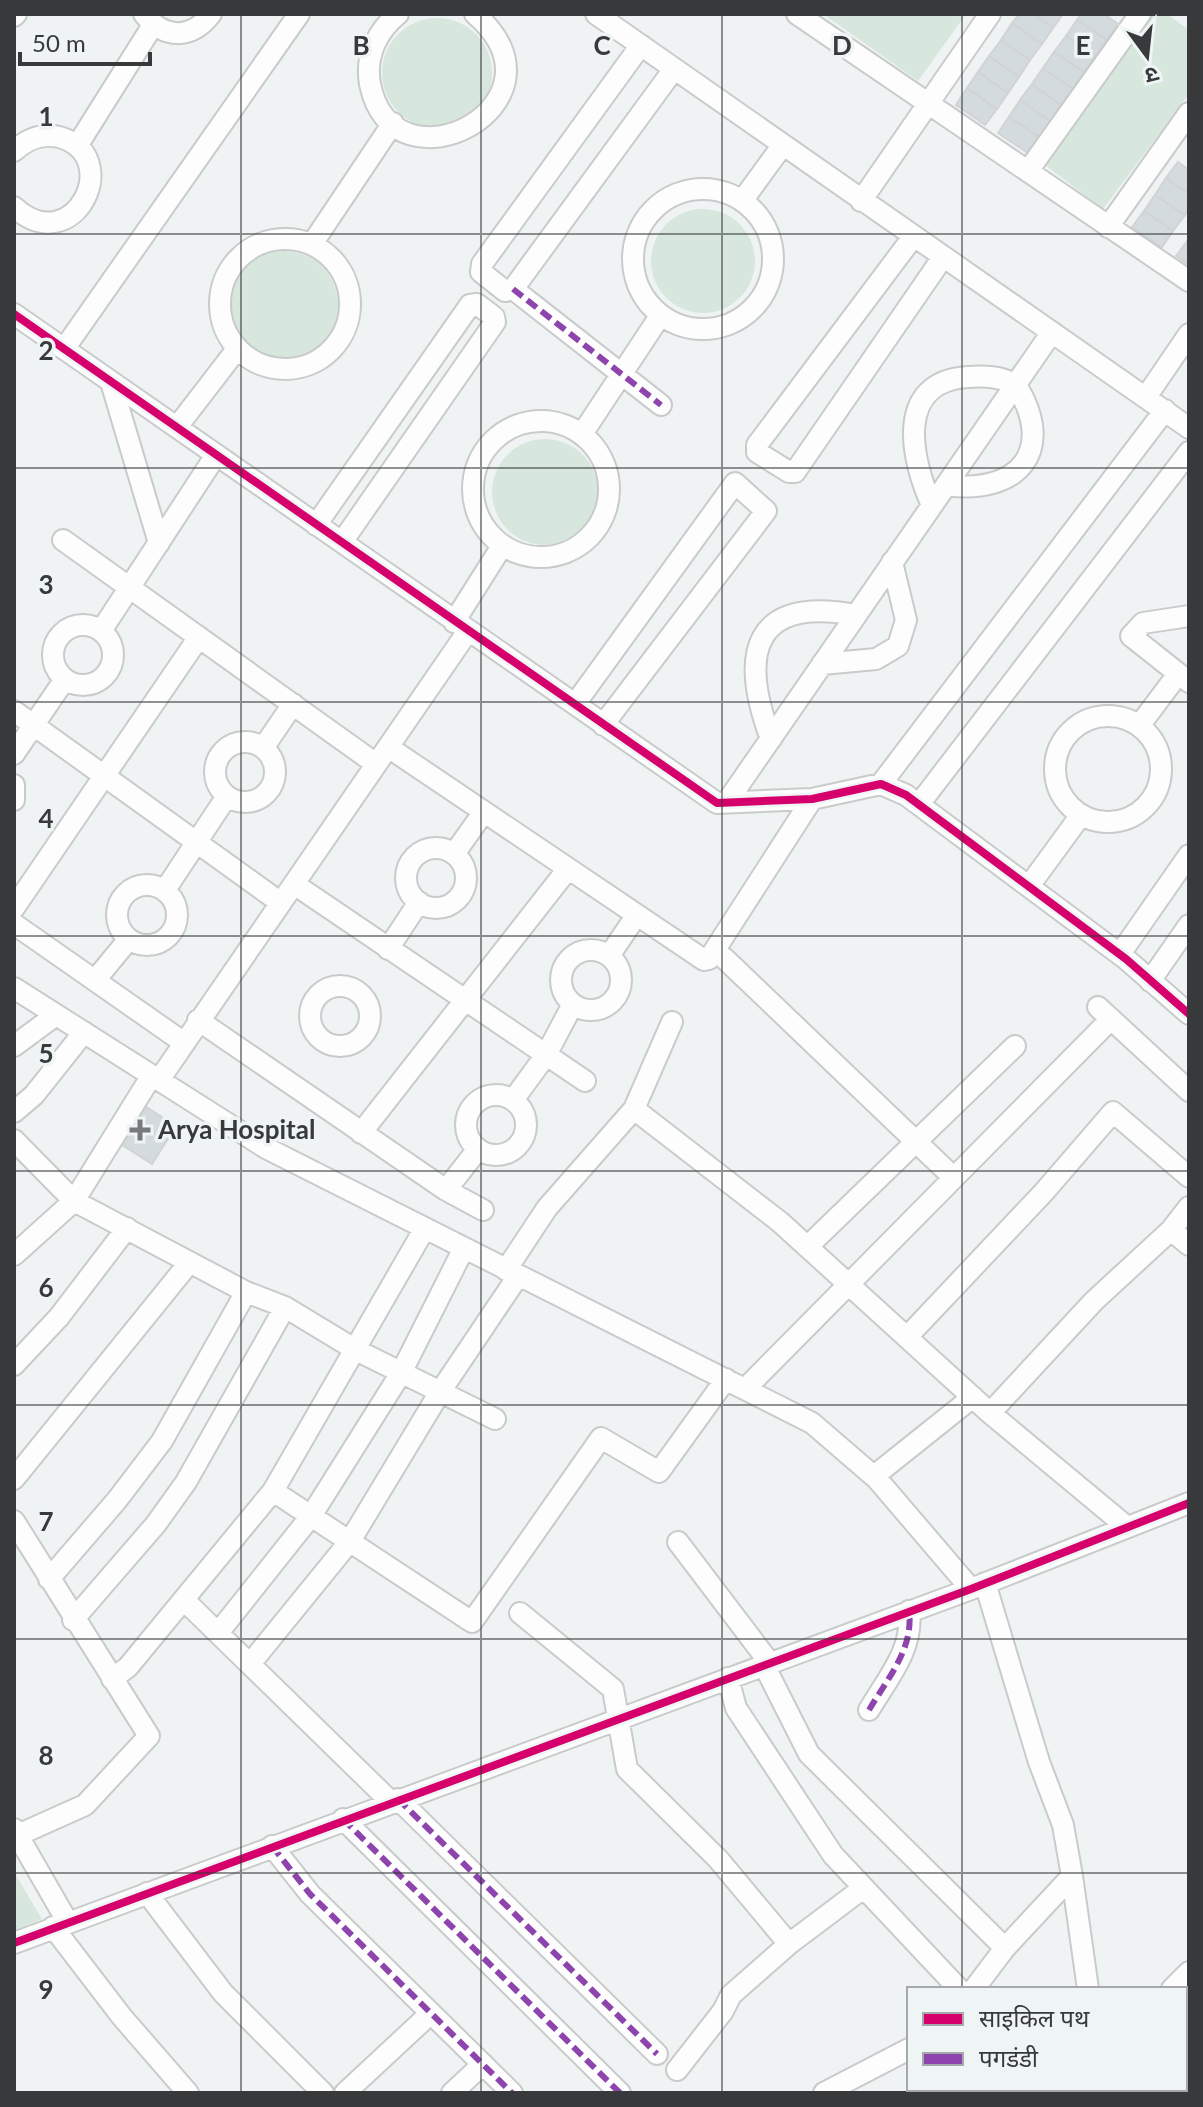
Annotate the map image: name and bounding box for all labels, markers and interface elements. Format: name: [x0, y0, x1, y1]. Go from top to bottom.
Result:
scale bar: [20, 16, 150, 66]
north arrow: [1107, 16, 1187, 96]
text: 50 m: [32, 28, 86, 57]
text: B: [352, 29, 370, 61]
text: C: [593, 29, 611, 61]
text: D: [832, 29, 852, 61]
text: E: [1076, 29, 1090, 61]
text: उ: [1142, 61, 1162, 91]
text: 1: [38, 100, 54, 132]
text: 2: [38, 334, 54, 366]
text: 3: [38, 568, 54, 600]
text: 4: [38, 802, 54, 834]
text: 5: [38, 1037, 54, 1069]
place label: Arya Hospital: [157, 1113, 315, 1145]
marker: Arya Hospital: [129, 1119, 151, 1141]
text: 6: [38, 1271, 54, 1303]
text: 7: [38, 1505, 54, 1537]
text: 8: [38, 1739, 54, 1771]
text: 9: [38, 1973, 54, 2005]
legend: [907, 1987, 1187, 2091]
text: साइकिल पथ: [979, 2003, 1090, 2032]
text: पगडंडी: [979, 2043, 1039, 2072]

